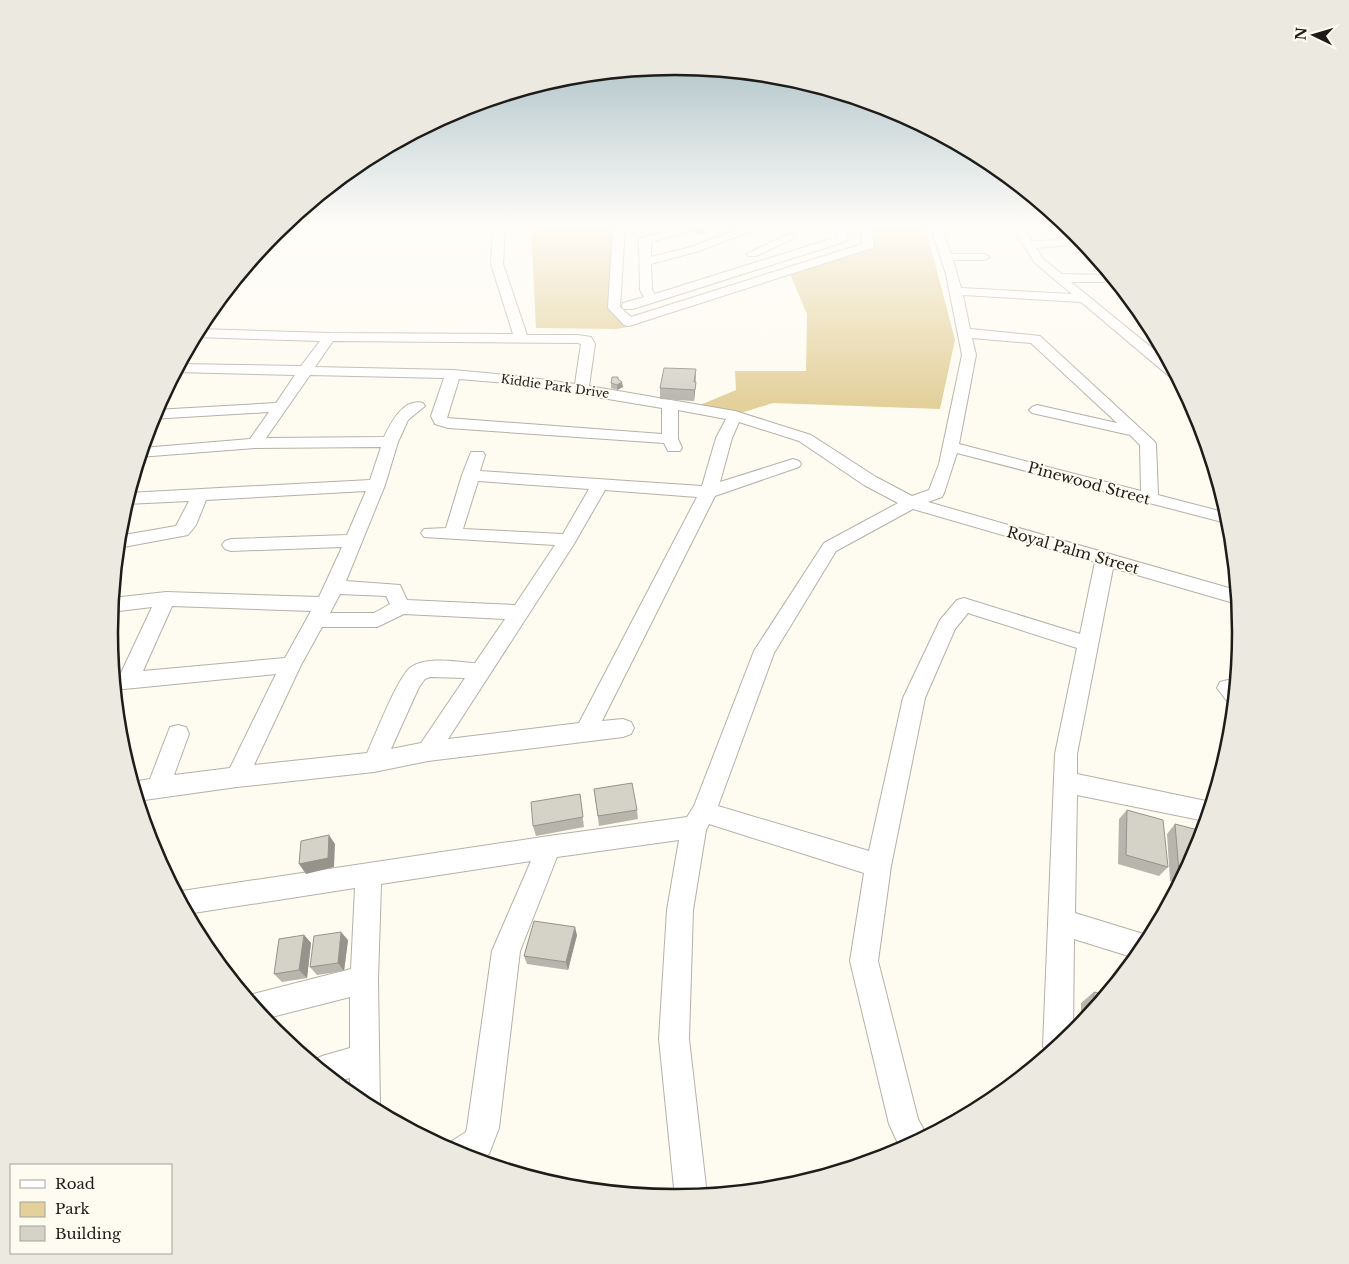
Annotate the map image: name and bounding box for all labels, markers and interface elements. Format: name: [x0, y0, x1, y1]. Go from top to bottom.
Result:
north arrow: [1289, 10, 1339, 60]
text: N: [1292, 27, 1311, 41]
street label: Kiddie Park Drive: [500, 371, 610, 401]
street label: Pinewood Street: [1026, 458, 1153, 509]
street label: Royal Palm Street: [1005, 522, 1142, 578]
legend: [10, 1164, 172, 1254]
text: Road: [55, 1174, 95, 1193]
text: Park: [55, 1199, 91, 1218]
text: Building: [55, 1224, 122, 1243]

